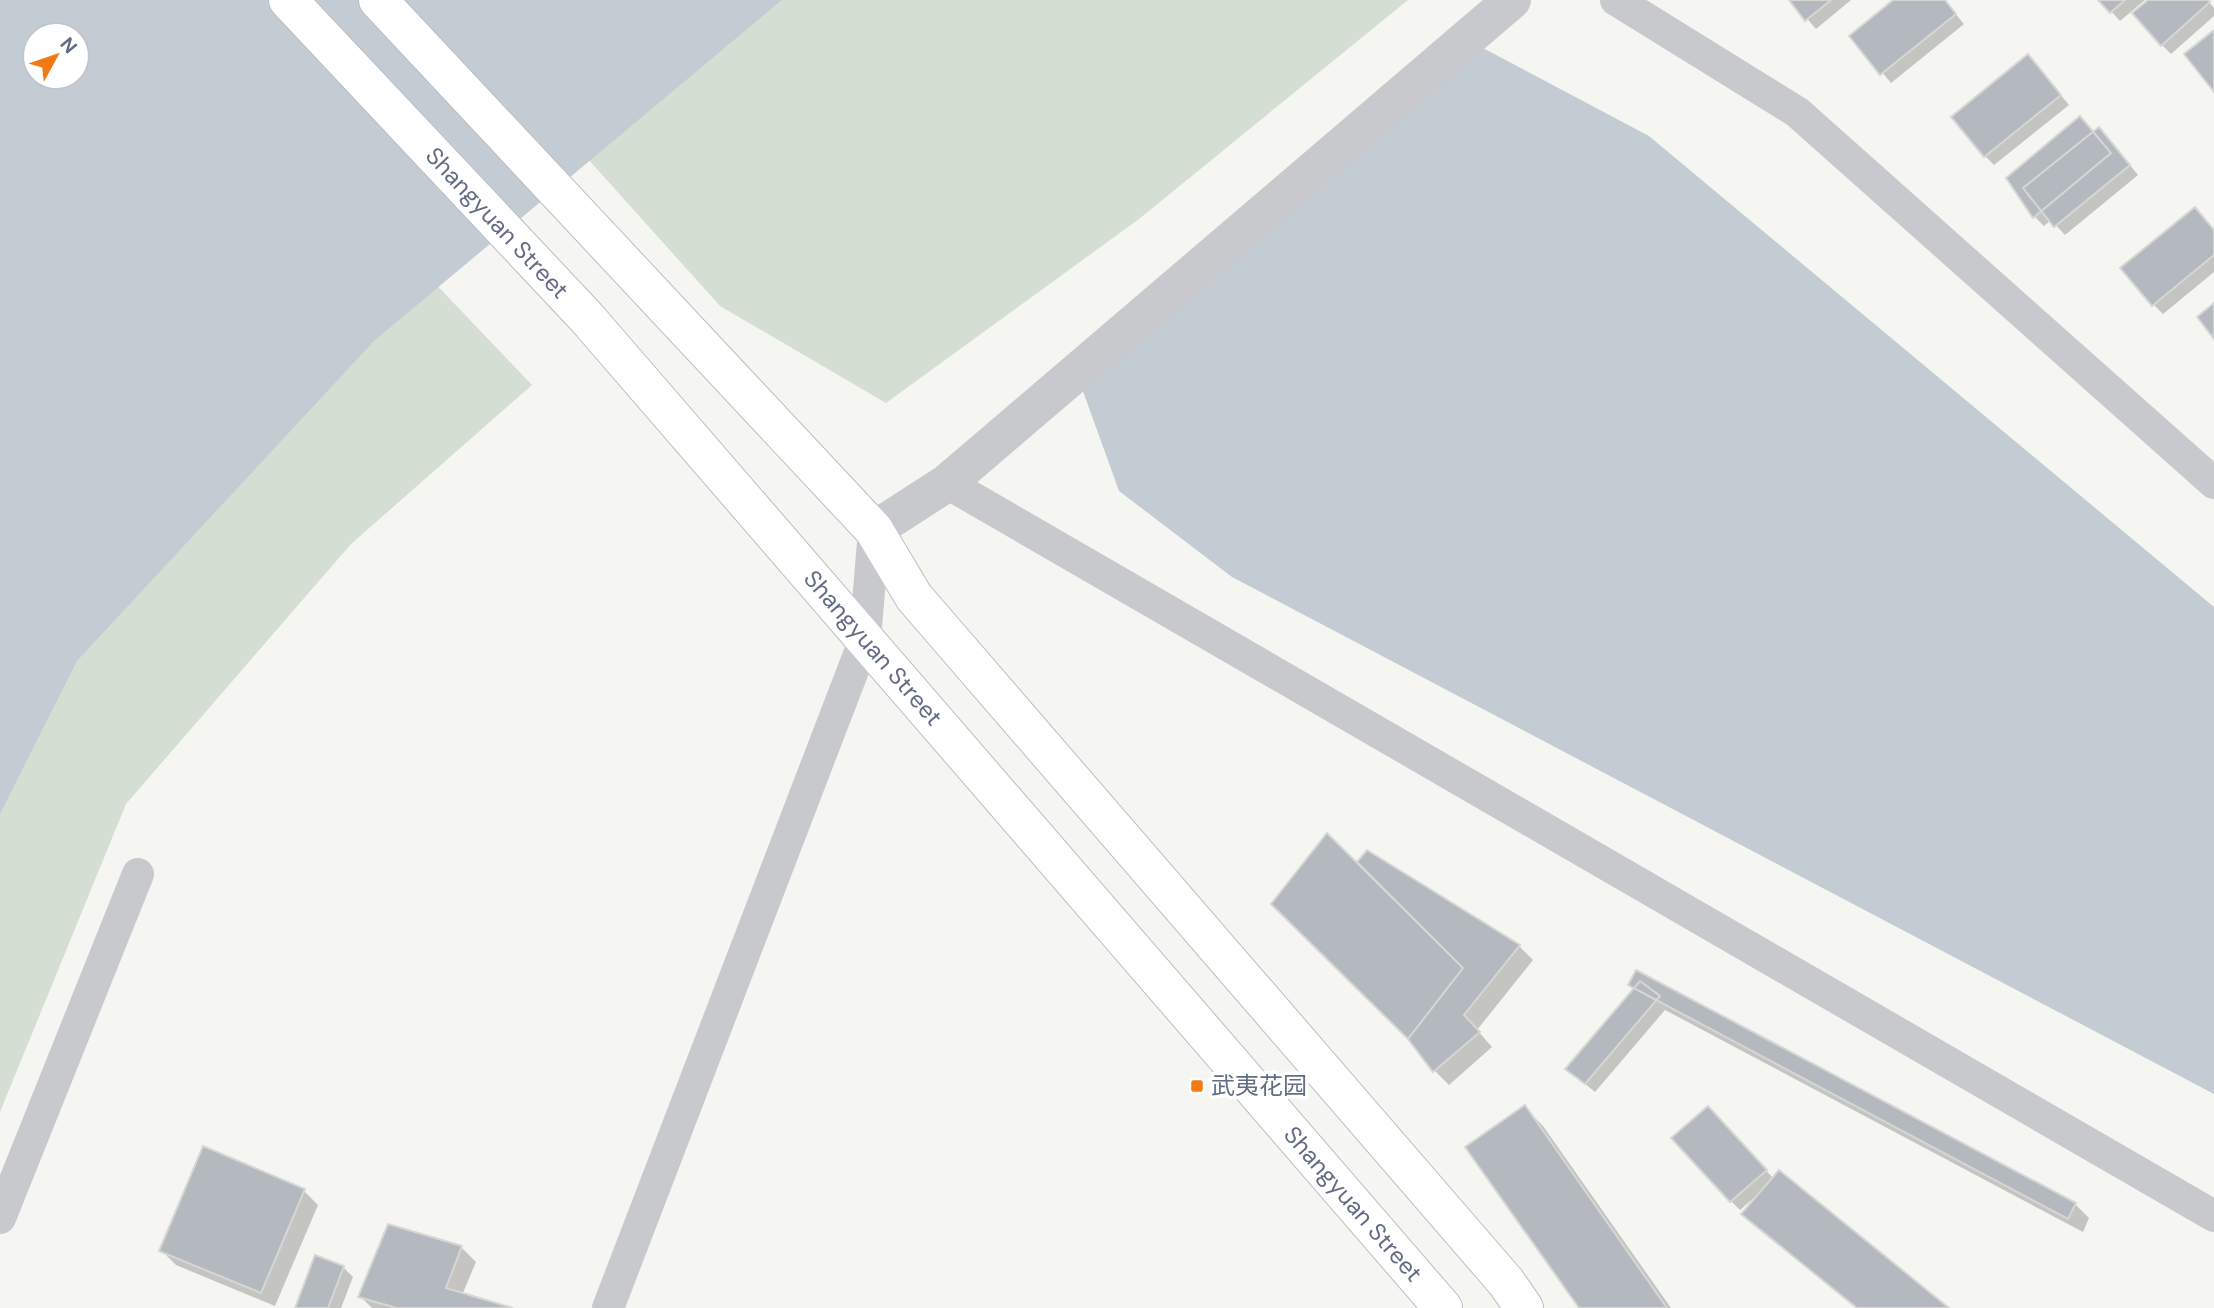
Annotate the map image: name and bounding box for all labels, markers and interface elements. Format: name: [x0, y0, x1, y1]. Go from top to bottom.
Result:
north arrow: [21, 21, 91, 91]
text: N: [55, 32, 83, 59]
street label: Shangyuan Street: [419, 140, 576, 305]
street label: Shangyuan Street: [797, 563, 949, 732]
place label: 武夷花园: [1211, 1070, 1307, 1101]
marker: 武夷花园: [1189, 1078, 1205, 1094]
street label: Shangyuan Street: [1277, 1119, 1429, 1288]

